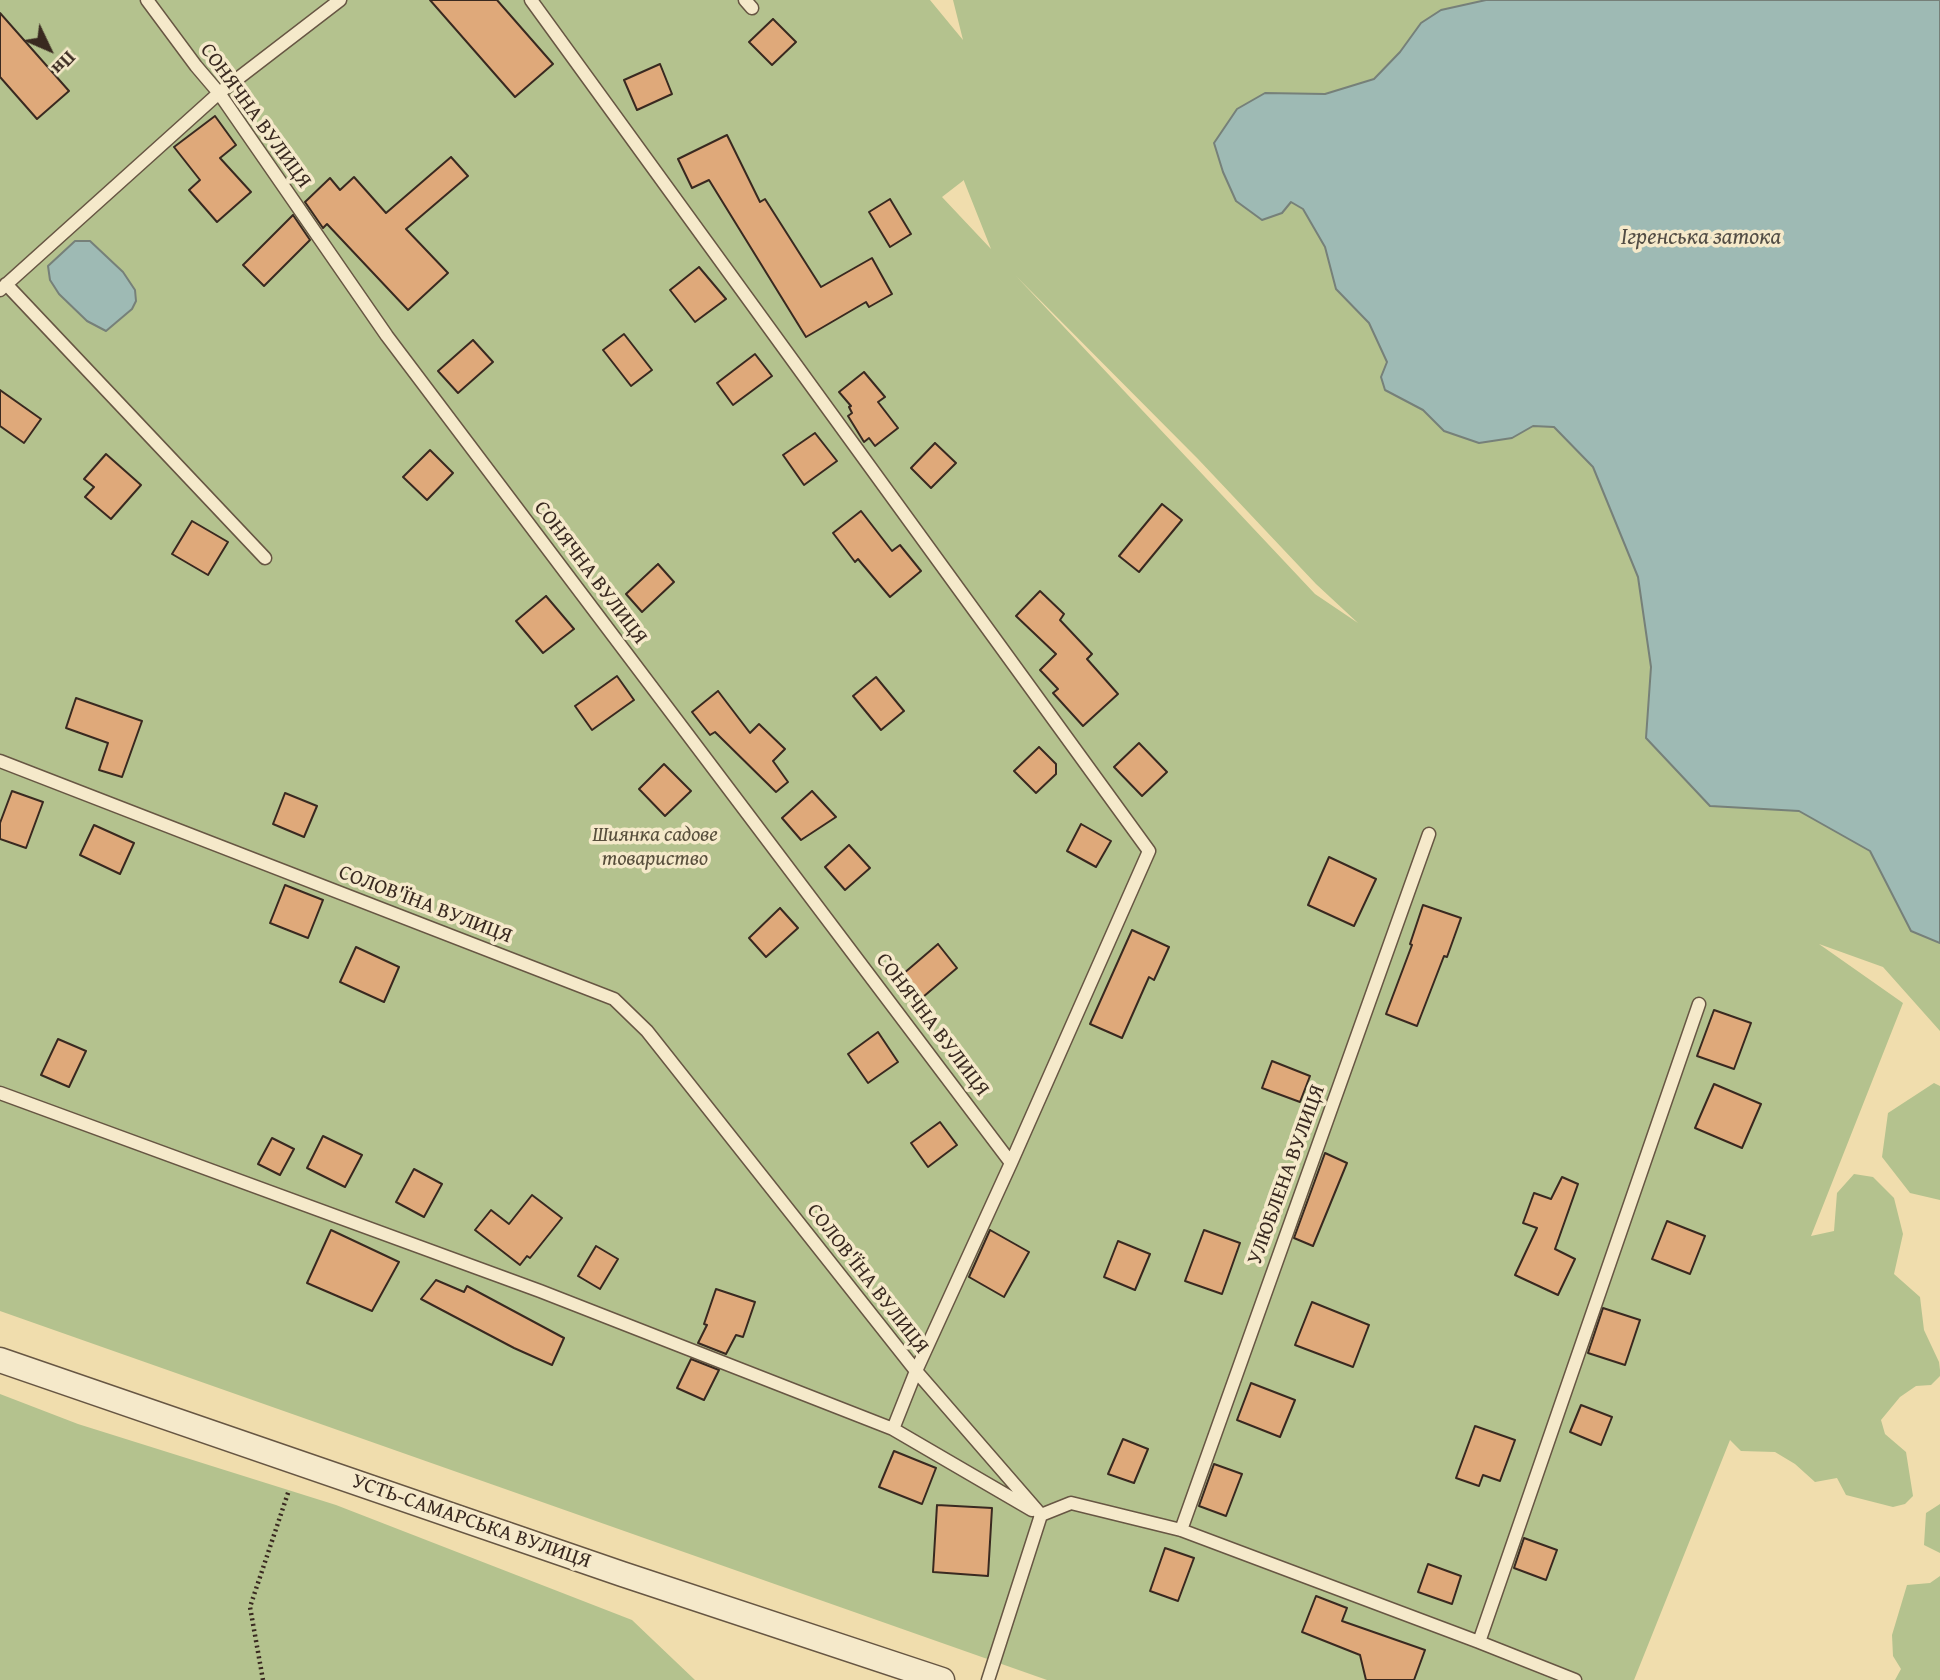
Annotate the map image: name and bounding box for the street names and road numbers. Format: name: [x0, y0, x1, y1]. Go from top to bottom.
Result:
street label: СОНЯЧНА ВУЛИЦЯ: [194, 39, 316, 193]
street label: СОНЯЧНА ВУЛИЦЯ: [528, 496, 652, 650]
street label: СОЛОВ'ЇНА ВУЛИЦЯ: [335, 860, 515, 950]
street label: СОНЯЧНА ВУЛИЦЯ: [870, 948, 994, 1102]
street label: УЛЮБЛЕНА ВУЛИЦЯ: [1243, 1082, 1331, 1268]
street label: СОЛОВ'ЇНА ВУЛИЦЯ: [801, 1199, 933, 1359]
street label: УСТЬ-САМАРСЬКА ВУЛИЦЯ: [348, 1469, 594, 1575]

